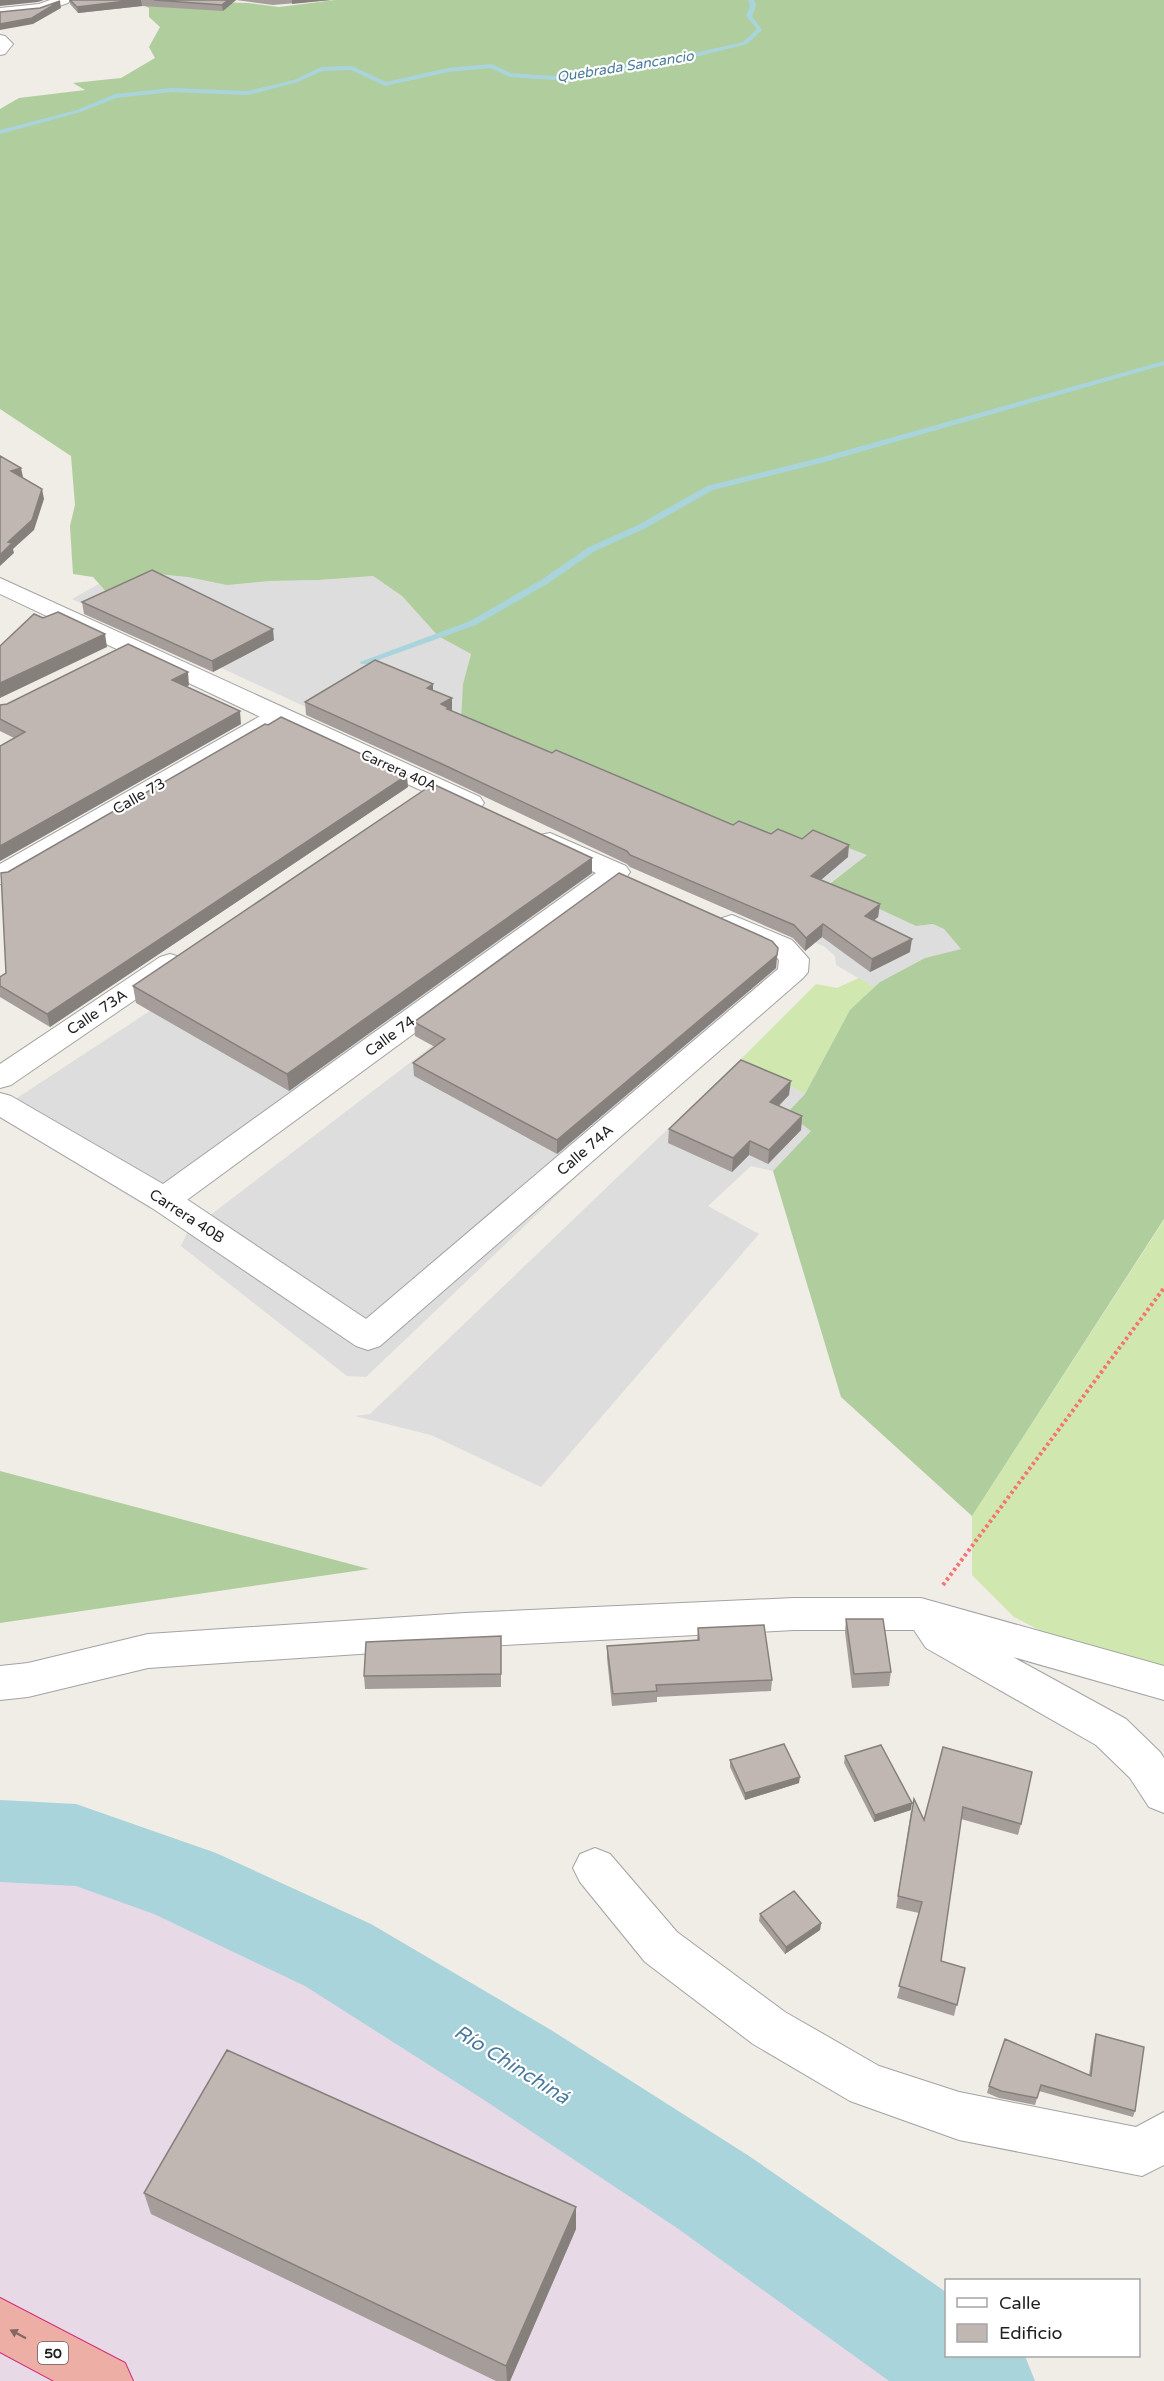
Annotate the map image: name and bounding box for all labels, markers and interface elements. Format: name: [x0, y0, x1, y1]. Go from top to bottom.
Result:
water label: Quebrada Sancancio: [555, 47, 696, 86]
street label: Carrera 40A: [358, 746, 439, 795]
street label: Calle 73: [110, 774, 168, 818]
street label: Calle 73A: [63, 985, 131, 1039]
street label: Calle 74: [361, 1012, 419, 1060]
street label: Calle 74A: [553, 1121, 617, 1179]
street label: Carrera 40B: [146, 1185, 228, 1247]
water label: Río Chinchiná: [450, 2020, 574, 2110]
legend: [945, 2279, 1140, 2357]
text: Calle: [999, 2292, 1041, 2314]
text: Edificio: [999, 2322, 1063, 2344]
one-way arrow: [9, 2329, 26, 2339]
road number: 50: [38, 2342, 68, 2364]

